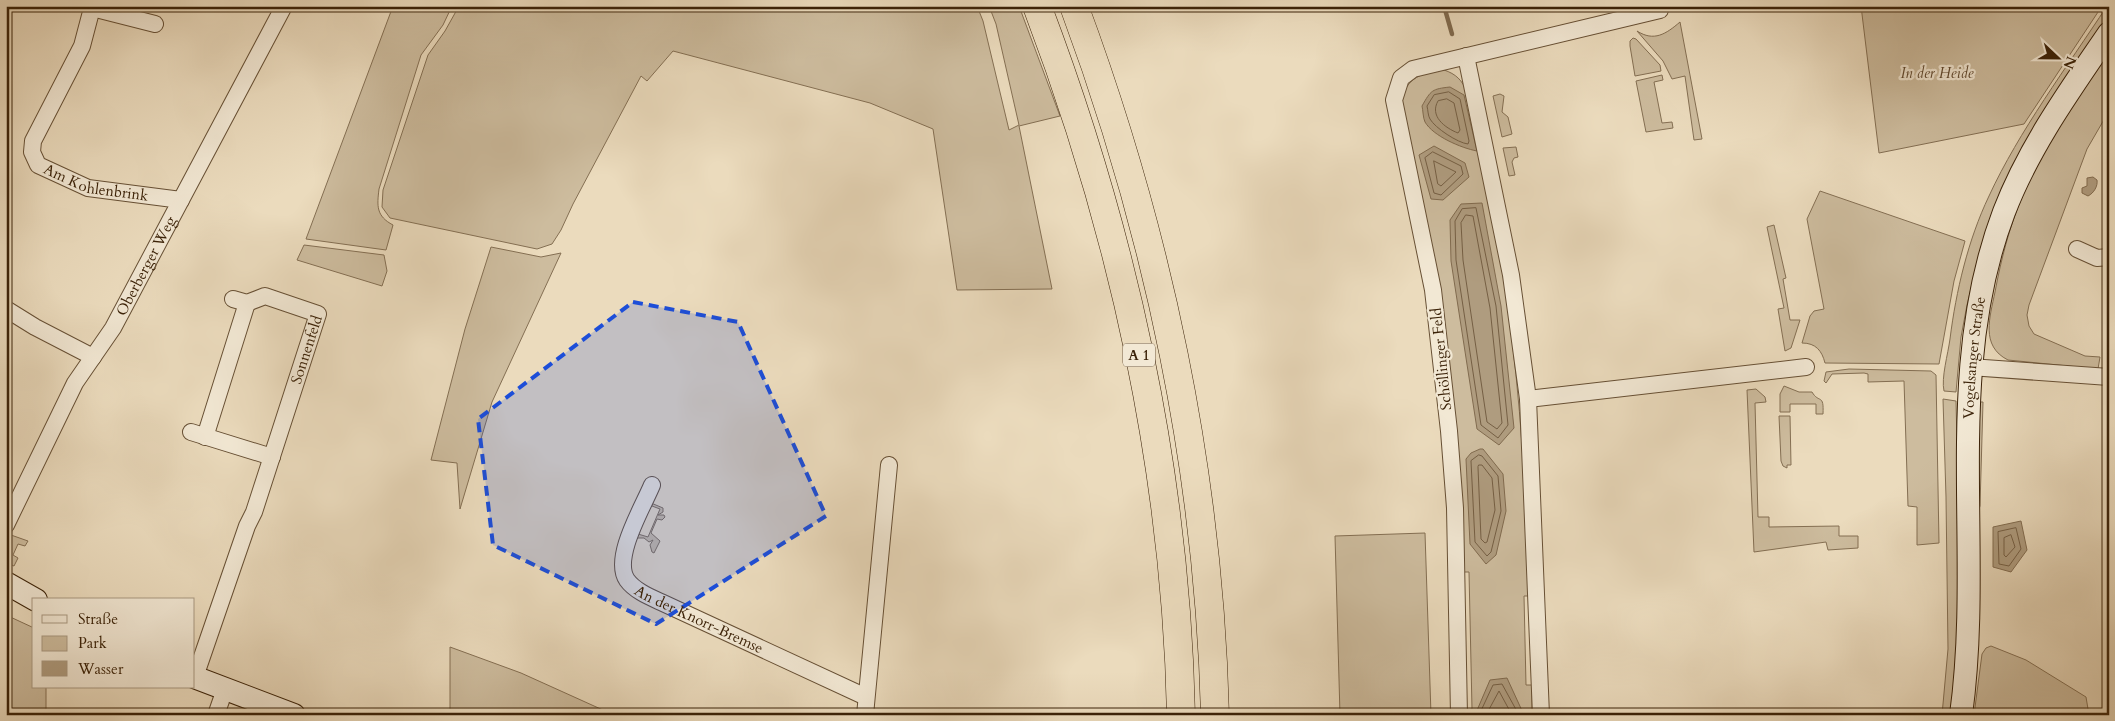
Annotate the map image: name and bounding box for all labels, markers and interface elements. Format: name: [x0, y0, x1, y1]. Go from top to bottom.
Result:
north arrow: [2032, 32, 2082, 82]
text: N: [2059, 53, 2081, 72]
park label: In der Heide: [1900, 63, 1974, 83]
street label: Am Kohlenbrink: [40, 159, 149, 206]
street label: Oberberger Weg: [111, 212, 181, 319]
street label: Vogelsanger Straße: [1958, 295, 1990, 419]
street label: Schöllinger Feld: [1426, 307, 1456, 411]
street label: Sonnenfeld: [286, 313, 327, 387]
road number: A 1: [1123, 344, 1155, 366]
street label: An der Knorr-Bremse: [631, 580, 767, 658]
legend: [32, 598, 195, 688]
text: Straße: [78, 609, 118, 629]
text: Park: [78, 633, 107, 653]
text: Wasser: [77, 659, 124, 679]

